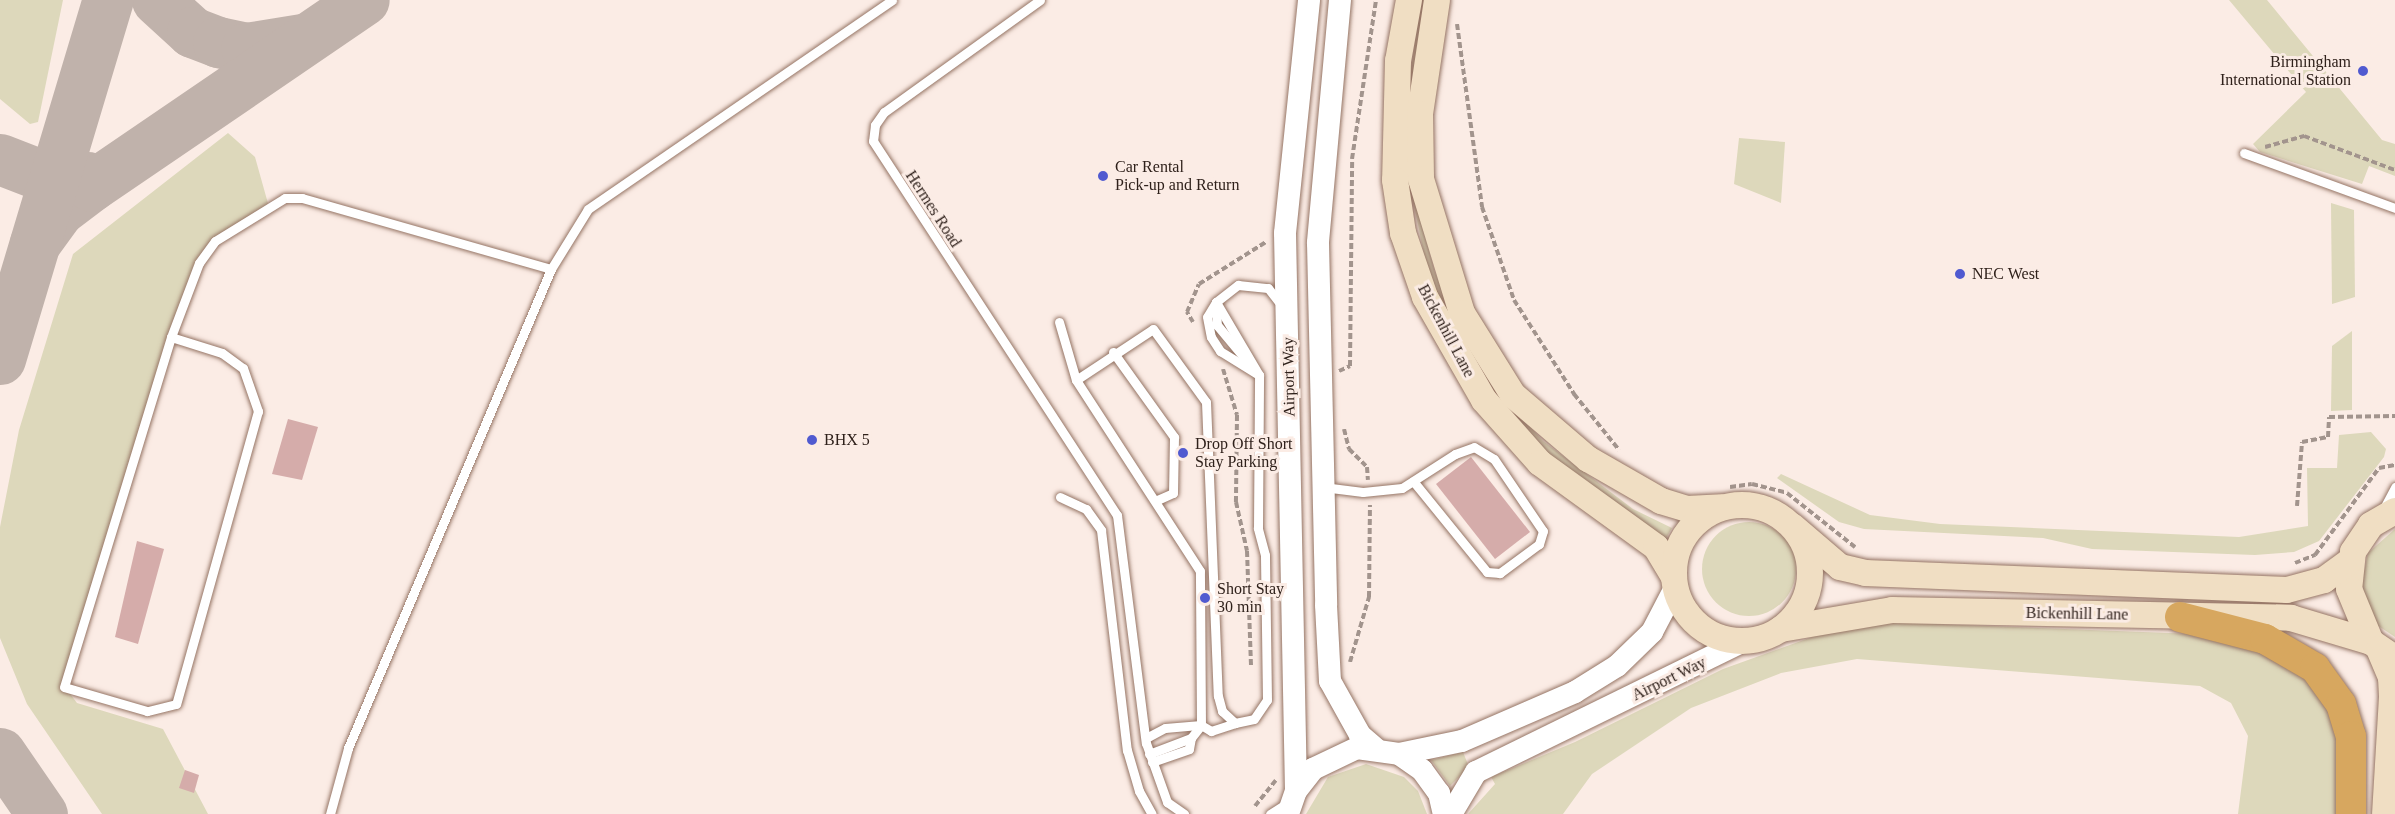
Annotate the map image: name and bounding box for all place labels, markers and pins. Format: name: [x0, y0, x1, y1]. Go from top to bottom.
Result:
place label: Birmingham International Station: [2220, 52, 2351, 90]
marker: Birmingham International Station: [2356, 64, 2370, 78]
place label: Car Rental Pick-up and Return: [1115, 157, 1239, 195]
marker: Car Rental Pick-up and Return: [1096, 169, 1110, 183]
place label: NEC West: [1972, 264, 2040, 284]
marker: NEC West: [1953, 267, 1967, 281]
place label: BHX 5: [824, 430, 870, 450]
marker: BHX 5: [805, 433, 819, 447]
place label: Drop Off Short Stay Parking: [1195, 434, 1292, 472]
marker: Drop Off Short Stay Parking: [1176, 446, 1190, 460]
place label: Short Stay 30 min: [1217, 579, 1284, 617]
marker: Short Stay 30 min: [1198, 591, 1212, 605]

